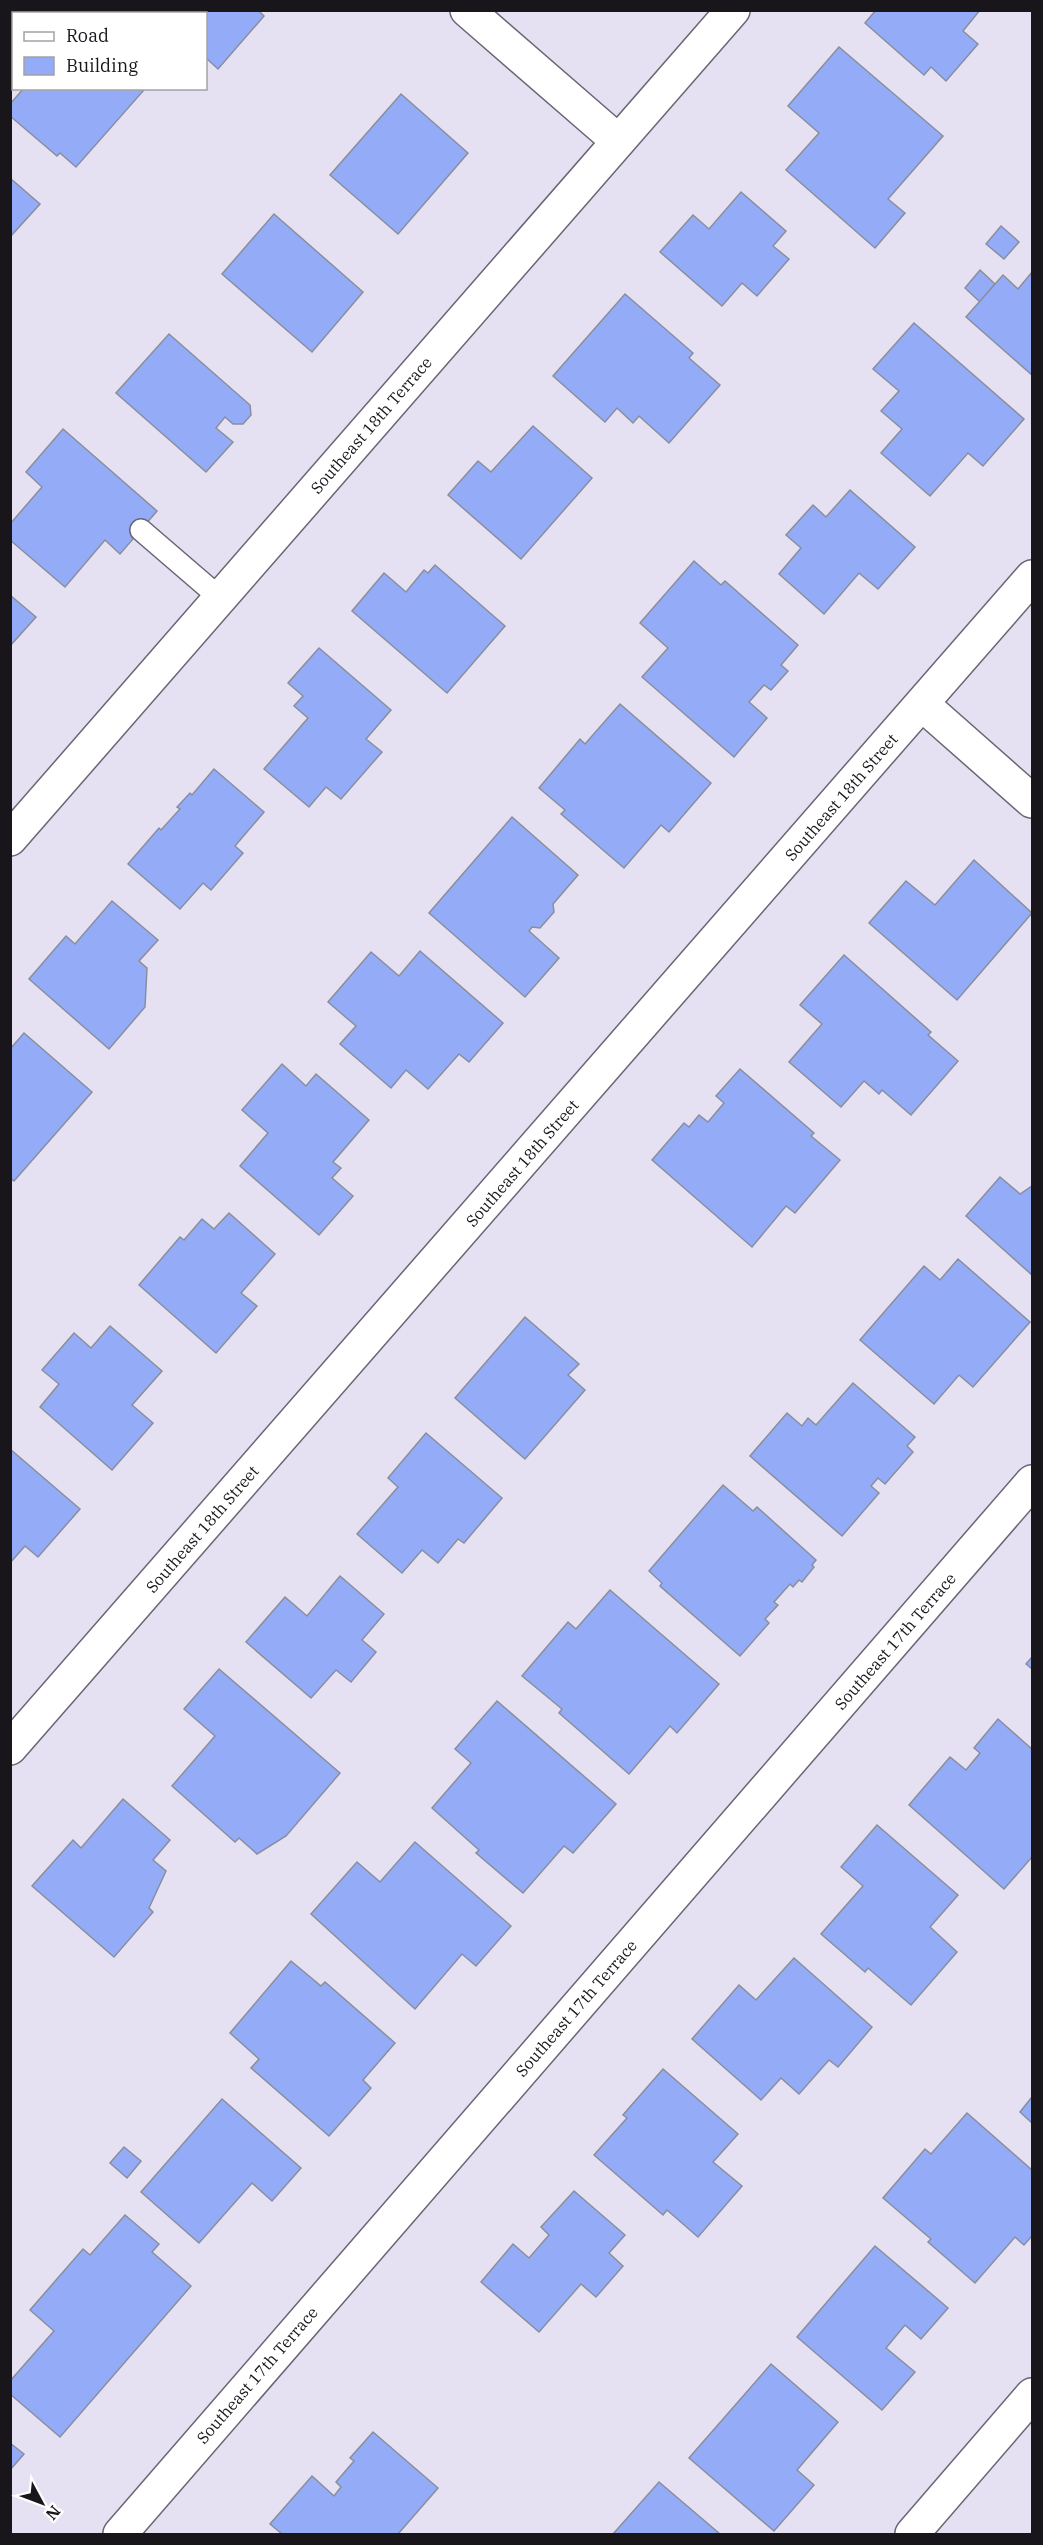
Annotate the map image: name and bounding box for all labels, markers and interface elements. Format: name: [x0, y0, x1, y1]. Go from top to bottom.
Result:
legend: [12, 12, 207, 90]
text: Road: [66, 24, 109, 47]
text: Building: [66, 54, 138, 77]
street label: Southeast 18th Terrace: [306, 352, 436, 498]
street label: Southeast 18th Street: [780, 729, 902, 865]
street label: Southeast 18th Street: [461, 1095, 583, 1231]
street label: Southeast 18th Street: [141, 1461, 263, 1597]
street label: Southeast 17th Terrace: [830, 1568, 960, 1714]
street label: Southeast 17th Terrace: [511, 1935, 641, 2081]
street label: Southeast 17th Terrace: [192, 2302, 322, 2448]
north arrow: [12, 2473, 72, 2533]
text: N: [42, 2502, 65, 2524]

